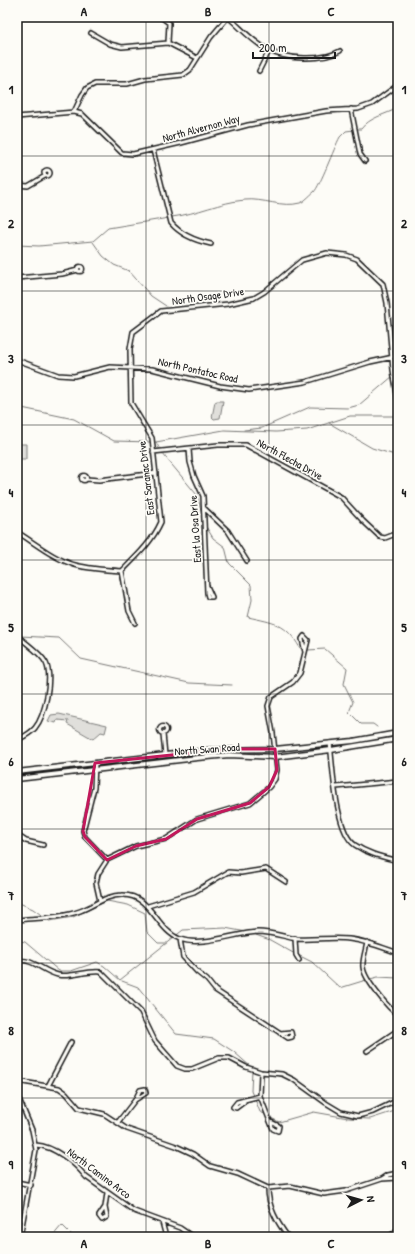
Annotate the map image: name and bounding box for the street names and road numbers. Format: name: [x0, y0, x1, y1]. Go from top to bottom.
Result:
street label: North Alvernon Way: [161, 111, 241, 145]
street label: North Osage Drive: [171, 284, 246, 308]
street label: North Pontatoc Road: [157, 354, 240, 386]
street label: North Flecha Drive: [255, 435, 326, 483]
street label: East Saranac Drive: [134, 440, 157, 516]
street label: East la Osa Drive: [186, 494, 204, 563]
street label: North Swan Road: [174, 740, 241, 758]
street label: North Camino Arco: [64, 1145, 134, 1202]

